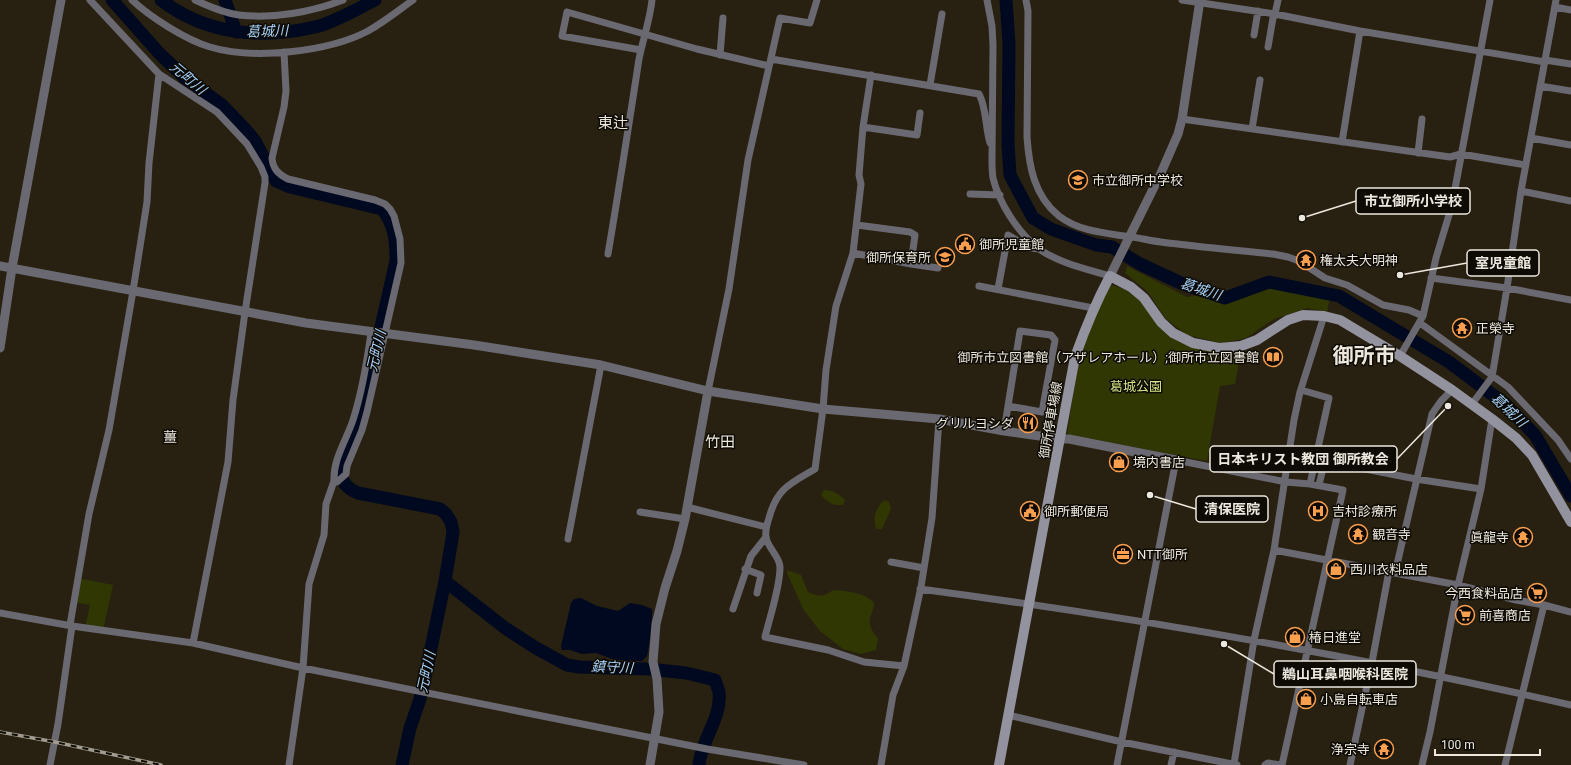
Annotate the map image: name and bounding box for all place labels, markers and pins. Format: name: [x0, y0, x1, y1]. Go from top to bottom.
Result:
school or university icon: 市立御所中学校: [1067, 169, 1089, 191]
place label: 市立御所中学校: [1092, 173, 1183, 188]
callout: 市立御所小学校: [1356, 188, 1470, 214]
public building icon: 御所児童館: [954, 233, 976, 255]
place label: 御所児童館: [979, 237, 1044, 252]
school or university icon: 御所保育所: [934, 246, 956, 268]
temple icon: 権太夫大明神: [1295, 249, 1317, 271]
place label: 御所保育所: [866, 250, 931, 265]
callout: 室児童館: [1467, 250, 1539, 276]
place label: 権太夫大明神: [1320, 253, 1398, 268]
temple icon: 正榮寺: [1451, 317, 1473, 339]
place label: 正榮寺: [1476, 321, 1515, 336]
library icon: 御所市立図書館（アザレアホール）;御所市立図書館: [1262, 346, 1284, 368]
place label: 御所市立図書館（アザレアホール）;御所市立図書館: [957, 350, 1259, 365]
restaurant icon: グリルヨシダ: [1017, 412, 1039, 434]
place label: グリルヨシダ: [936, 416, 1014, 431]
callout: 日本キリスト教団 御所教会: [1210, 446, 1397, 472]
shop icon: 境内書店: [1108, 451, 1130, 473]
place label: 境内書店: [1133, 455, 1185, 470]
callout: 清保医院: [1196, 496, 1268, 522]
public building icon: 御所郵便局: [1019, 500, 1041, 522]
hospital icon: 吉村診療所: [1307, 500, 1329, 522]
place label: 御所郵便局: [1044, 504, 1109, 519]
place label: 吉村診療所: [1332, 504, 1397, 519]
temple icon: 観音寺: [1347, 523, 1369, 545]
temple icon: 眞龍寺: [1512, 526, 1534, 548]
place label: 観音寺: [1372, 527, 1411, 542]
place label: 眞龍寺: [1470, 530, 1509, 545]
office icon: NTT御所: [1112, 543, 1134, 565]
place label: NTT御所: [1137, 547, 1188, 562]
shop icon: 西川衣料品店: [1325, 558, 1347, 580]
place label: 西川衣料品店: [1350, 562, 1428, 577]
supermarket icon: 今西食料品店: [1526, 582, 1548, 604]
place label: 今西食料品店: [1445, 586, 1523, 601]
supermarket icon: 前喜商店: [1454, 604, 1476, 626]
place label: 前喜商店: [1479, 608, 1531, 623]
shop icon: 椿日進堂: [1284, 626, 1306, 648]
place label: 椿日進堂: [1309, 630, 1361, 645]
callout: 鵜山耳鼻咽喉科医院: [1274, 661, 1416, 687]
shop icon: 小島自転車店: [1295, 688, 1317, 710]
place label: 小島自転車店: [1320, 692, 1398, 707]
temple icon: 浄宗寺: [1373, 738, 1395, 760]
place label: 浄宗寺: [1331, 742, 1370, 757]

